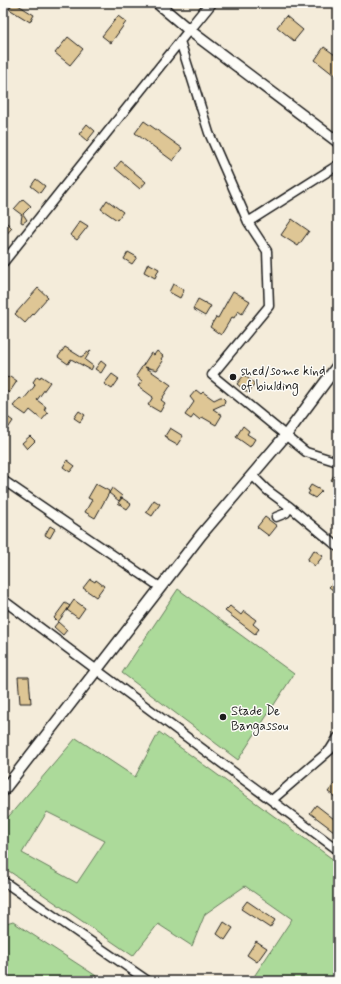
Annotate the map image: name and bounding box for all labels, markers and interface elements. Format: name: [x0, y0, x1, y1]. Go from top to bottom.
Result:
place label: shed/some kind of biulding: [241, 363, 325, 396]
marker: shed/some kind of biulding: [228, 372, 238, 382]
place label: Stade De Bangassou: [231, 703, 288, 736]
marker: Stade De Bangassou: [218, 712, 228, 722]

